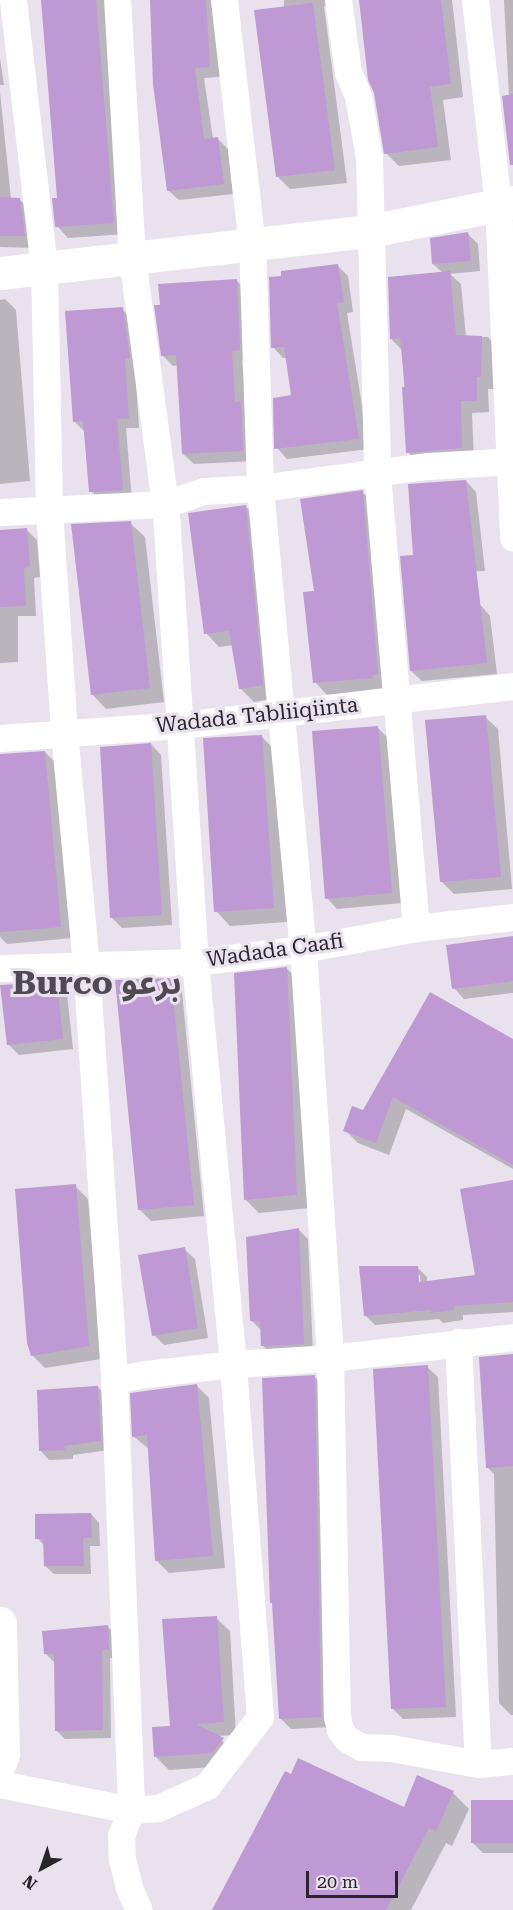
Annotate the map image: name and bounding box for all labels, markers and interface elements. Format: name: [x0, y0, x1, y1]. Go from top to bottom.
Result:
street label: Wadada Tabliiqiinta: [155, 692, 359, 738]
street label: Wadada Caafi: [205, 928, 345, 972]
district label: Burco برعو: [13, 963, 181, 1003]
north arrow: [12, 1838, 72, 1898]
scale bar: [309, 1859, 400, 1897]
text: N: [19, 1871, 41, 1893]
text: 20 m: [317, 1871, 358, 1892]

